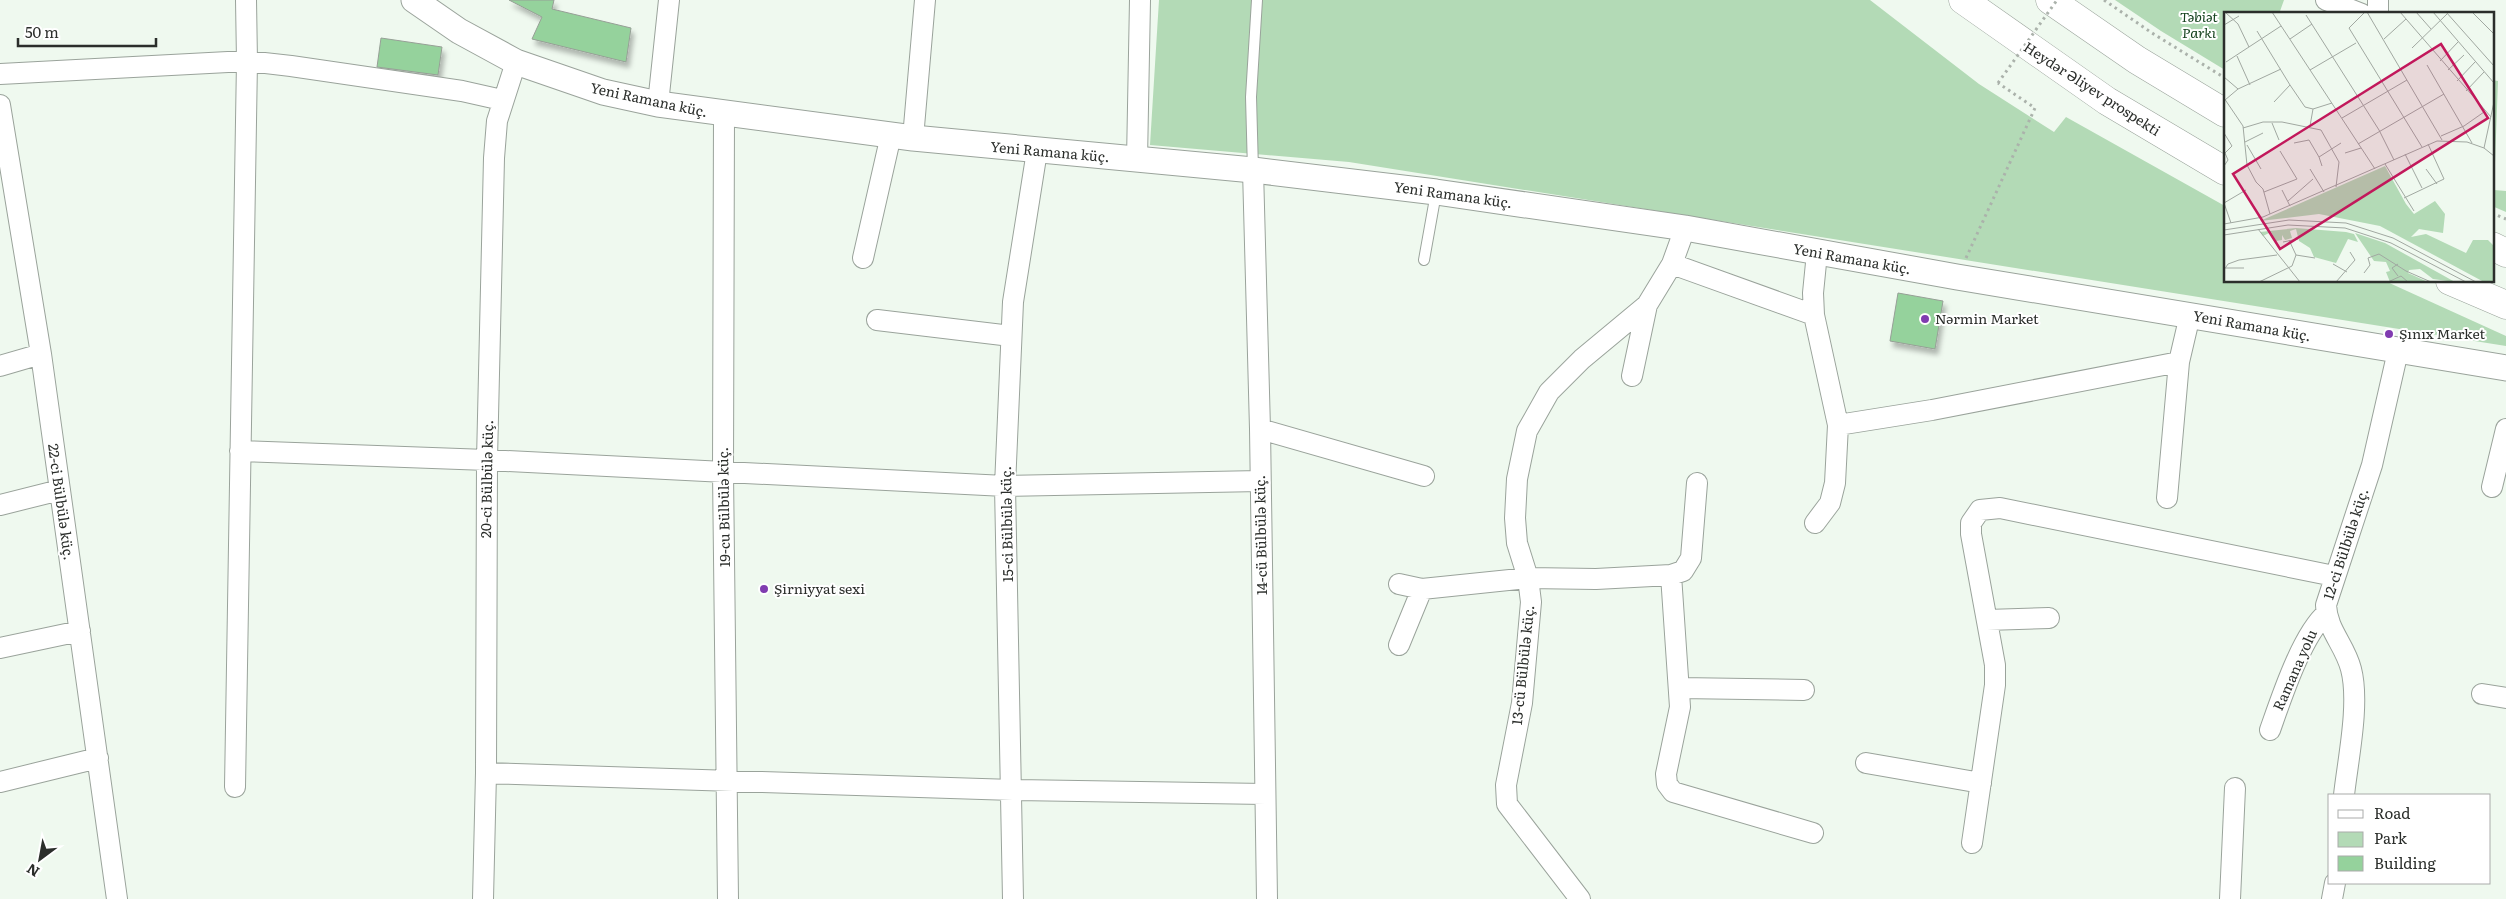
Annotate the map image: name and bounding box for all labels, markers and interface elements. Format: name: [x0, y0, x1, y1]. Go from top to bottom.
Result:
park label: Təbiət Parkı: [2180, 6, 2218, 42]
inset map: [2224, 12, 2494, 282]
scale bar: [18, 15, 155, 47]
text: 50 m: [25, 20, 59, 43]
street label: Heydər Əliyev prospekti: [2020, 36, 2165, 140]
street label: Yeni Ramana küç.: [589, 77, 710, 121]
street label: Yeni Ramana küç.: [990, 136, 1110, 166]
street label: Yeni Ramana küç.: [1393, 176, 1514, 212]
street label: Yeni Ramana küç.: [1792, 238, 1913, 278]
street label: Yeni Ramana küç.: [2192, 305, 2313, 345]
place label: Nərmin Market: [1935, 308, 2039, 328]
marker: Nərmin Market: [1919, 313, 1931, 325]
place label: Şınıx Market: [2399, 323, 2486, 343]
marker: Şınıx Market: [2383, 328, 2395, 340]
street label: 20-ci Bülbülə küç.: [475, 420, 497, 538]
street label: 22-ci Bülbülə küç.: [44, 442, 80, 561]
street label: 19-cu Bülbülə küç.: [712, 447, 734, 567]
street label: 15-ci Bülbülə küç.: [995, 466, 1017, 582]
street label: 14-cü Bülbülə küç.: [1249, 475, 1271, 595]
street label: 12-ci Bülbülə küç.: [2318, 485, 2372, 602]
place label: Şirniyyat sexi: [774, 578, 865, 598]
marker: Şirniyyat sexi: [758, 583, 770, 595]
street label: 13-cü Bülbülə küç.: [1506, 604, 1538, 726]
street label: Ramana yolu: [2267, 626, 2321, 713]
legend: [2328, 794, 2491, 884]
text: Road: [2374, 801, 2410, 824]
text: Park: [2374, 826, 2408, 849]
north arrow: [15, 834, 65, 884]
text: Building: [2374, 851, 2436, 874]
text: N: [22, 859, 43, 882]

